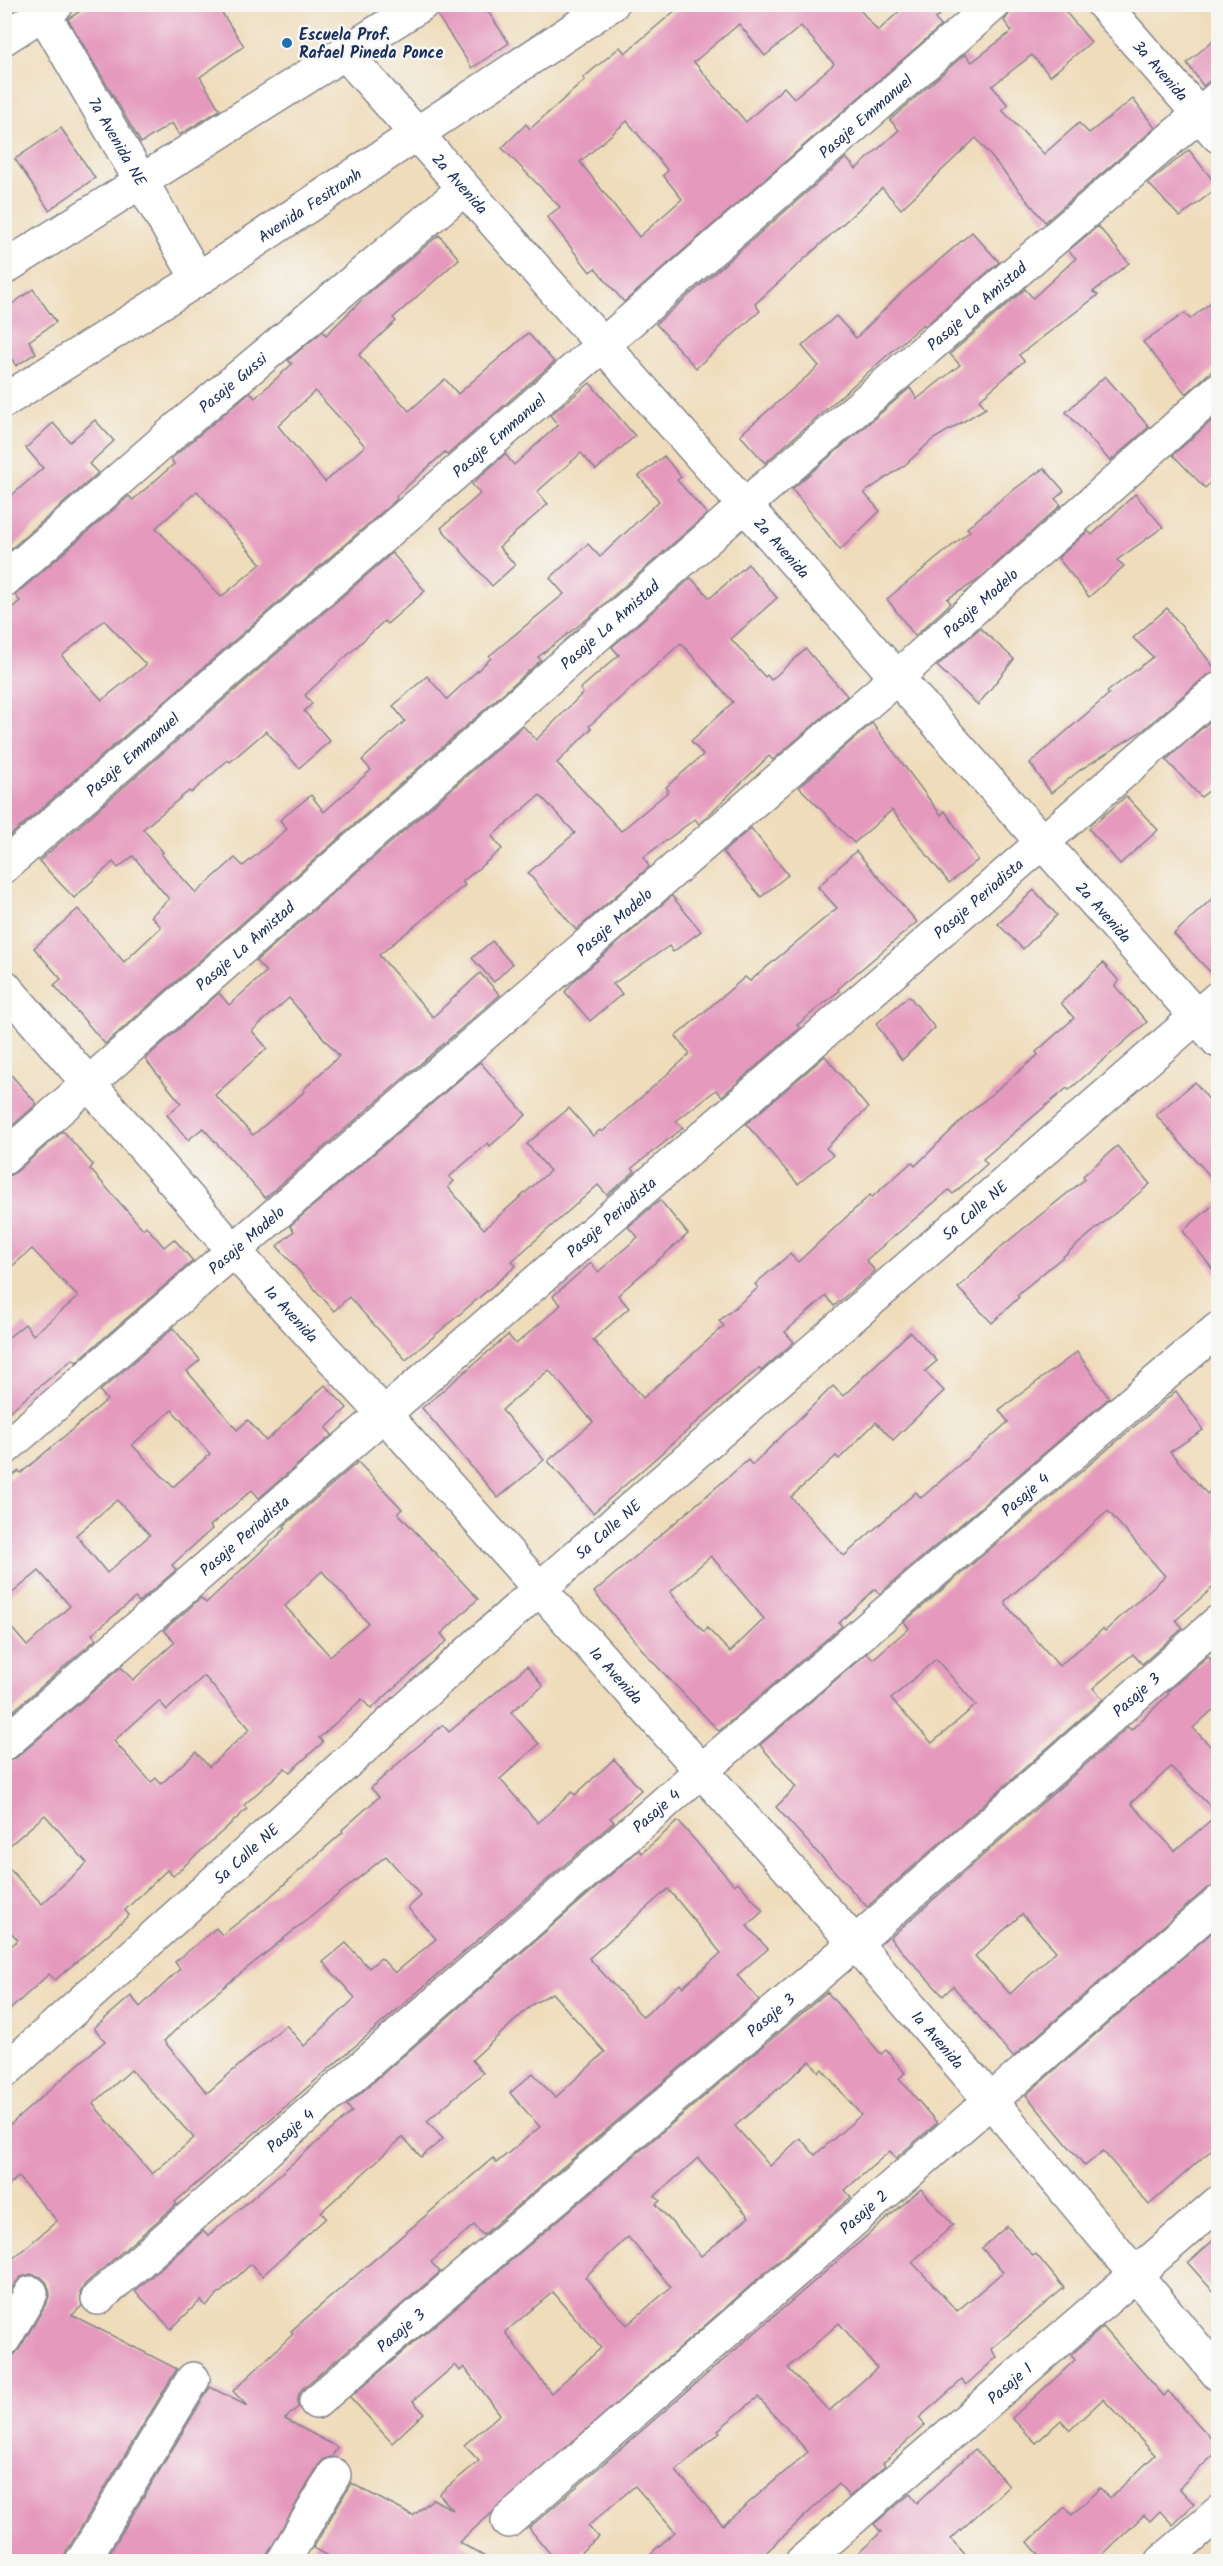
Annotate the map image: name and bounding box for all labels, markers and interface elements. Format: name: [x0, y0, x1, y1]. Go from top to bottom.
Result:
place label: Escuela Prof. Rafael Pineda Ponce: [299, 23, 443, 66]
street label: 3a Avenida: [1126, 35, 1194, 108]
marker: Escuela Prof. Rafael Pineda Ponce: [280, 36, 294, 50]
street label: Pasaje Emmanuel: [814, 69, 919, 165]
street label: 7a Avenida NE: [81, 93, 153, 192]
street label: 2a Avenida: [425, 148, 493, 221]
street label: Avenida Fesitranh: [253, 163, 367, 250]
street label: Pasaje La Amistad: [922, 256, 1034, 358]
street label: Pasaje Gussi: [194, 347, 274, 420]
street label: Pasaje Emmanuel: [447, 388, 552, 485]
street label: 2a Avenida: [747, 512, 815, 585]
street label: Pasaje Modelo: [938, 563, 1025, 645]
street label: Pasaje La Amistad: [555, 574, 667, 677]
street label: Pasaje Emmanuel: [80, 707, 186, 804]
street label: Pasaje Periodista: [928, 853, 1030, 946]
street label: 2a Avenida: [1069, 876, 1137, 949]
street label: Pasaje Modelo: [571, 883, 659, 963]
street label: Pasaje La Amistad: [190, 895, 302, 998]
street label: Pasaje Periodista: [561, 1172, 663, 1264]
street label: 5a Calle NE: [937, 1175, 1015, 1247]
street label: Pasaje Modelo: [203, 1201, 291, 1281]
street label: 1a Avenida: [257, 1280, 324, 1349]
street label: Pasaje 4: [996, 1467, 1056, 1523]
street label: Pasaje Periodista: [194, 1490, 296, 1583]
street label: 5a Calle NE: [570, 1494, 648, 1566]
street label: 1a Avenida: [583, 1641, 648, 1711]
street label: Pasaje 3: [1107, 1667, 1167, 1724]
street label: Pasaje 4: [627, 1783, 687, 1840]
street label: 5a Calle NE: [208, 1818, 286, 1891]
street label: Pasaje 3: [742, 1988, 801, 2044]
street label: 1a Avenida: [904, 2006, 969, 2075]
street label: Pasaje 4: [261, 2103, 321, 2160]
street label: Pasaje 2: [834, 2185, 894, 2241]
street label: Pasaje 3: [372, 2303, 431, 2359]
street label: Pasaje 1: [982, 2357, 1039, 2411]

